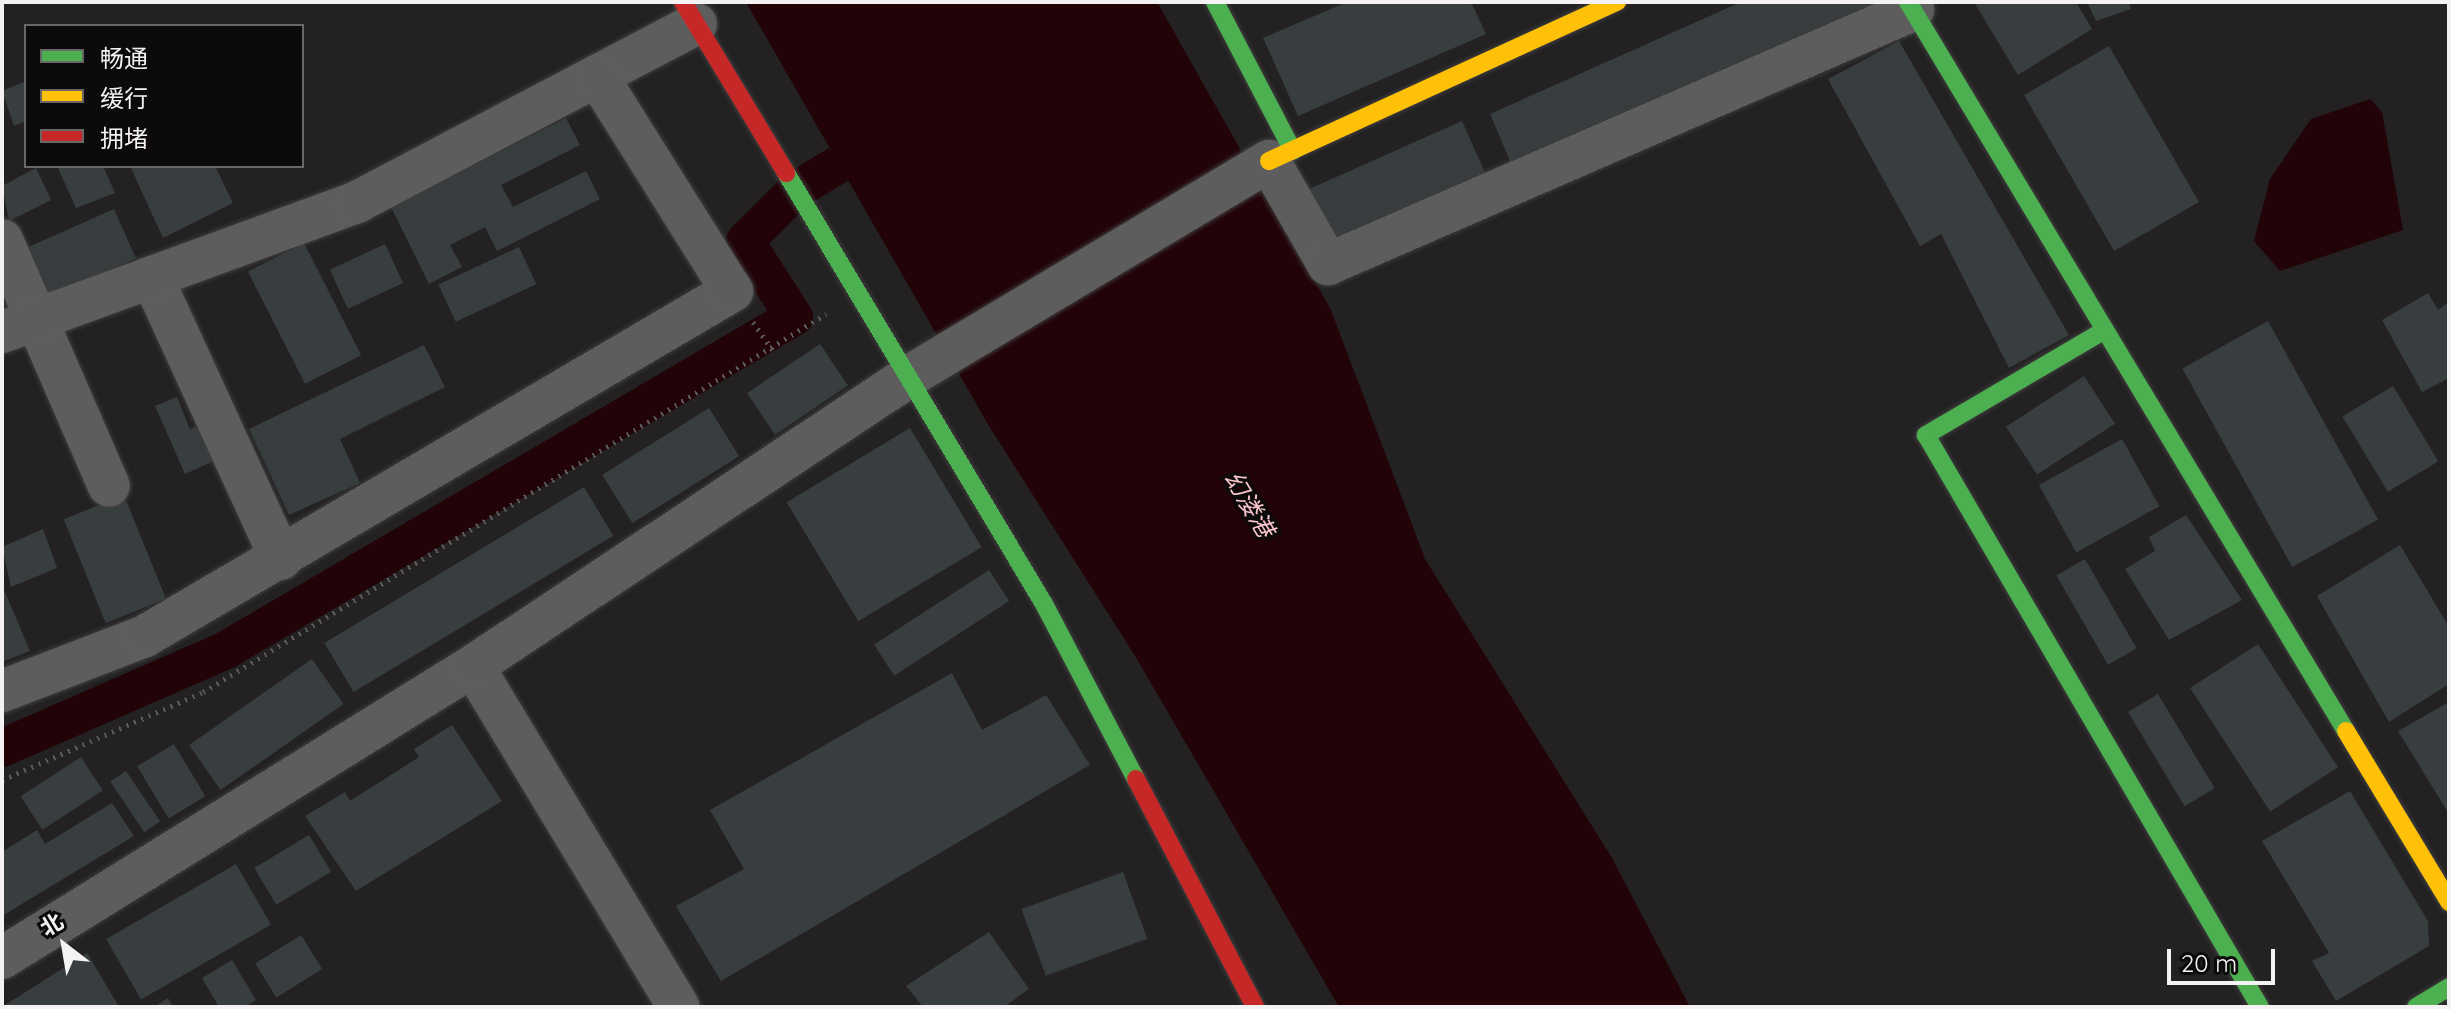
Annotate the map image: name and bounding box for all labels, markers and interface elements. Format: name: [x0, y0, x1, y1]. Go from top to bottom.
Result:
legend: [24, 24, 304, 168]
text: 畅通: [100, 43, 148, 73]
text: 缓行: [100, 83, 148, 113]
text: 拥堵: [100, 123, 148, 153]
water label: 幻溇港: [1218, 466, 1280, 542]
north arrow: [24, 905, 104, 985]
text: 北: [35, 907, 68, 942]
scale bar: [2171, 933, 2279, 983]
text: 20 m: [2181, 948, 2237, 978]

